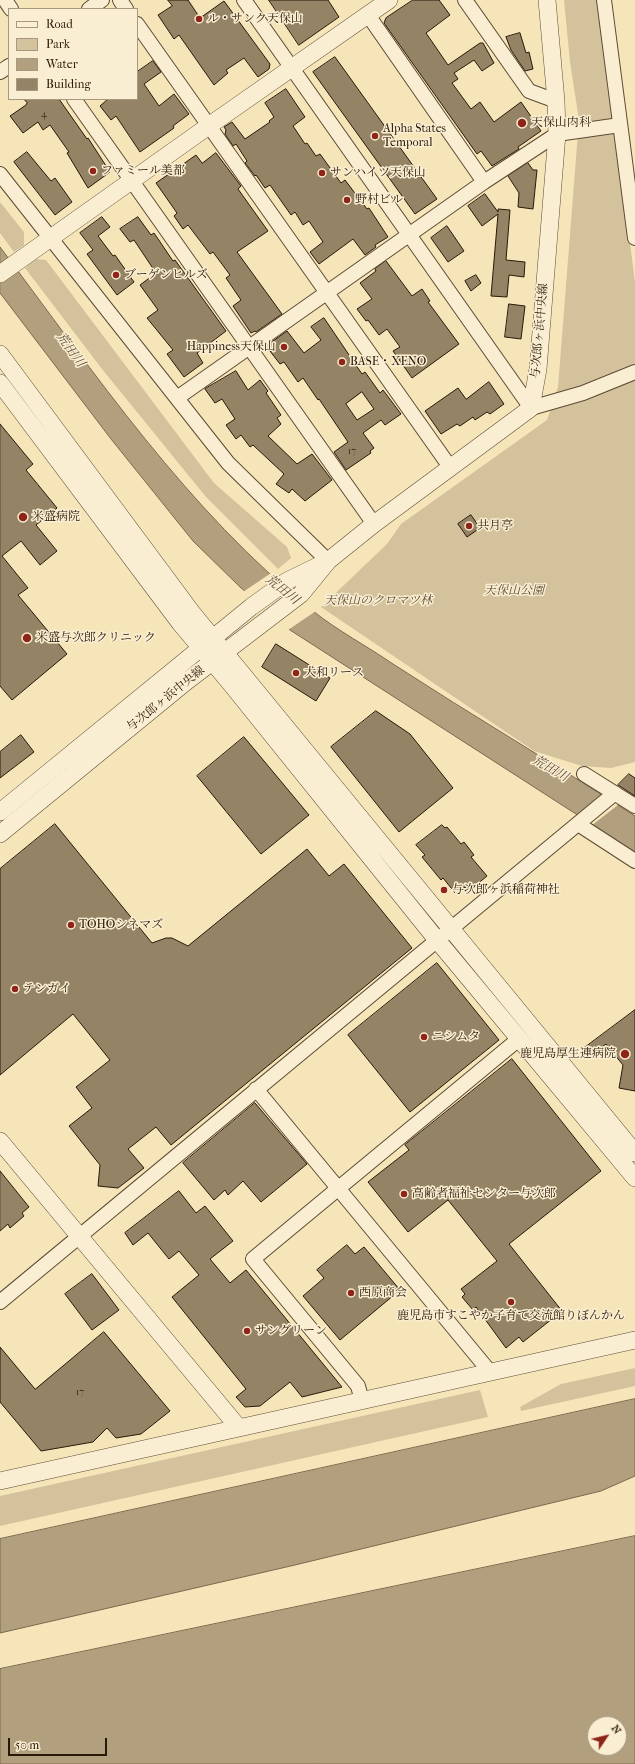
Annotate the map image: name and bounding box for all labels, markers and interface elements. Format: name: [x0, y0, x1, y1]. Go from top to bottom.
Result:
legend: [8, 8, 138, 100]
place label: ル・サンク天保山: [207, 12, 303, 26]
marker: ル・サンク天保山: [194, 14, 204, 24]
text: Road: [46, 17, 73, 31]
text: Park: [46, 37, 70, 51]
text: Water: [46, 57, 78, 71]
text: Building: [46, 77, 91, 91]
house number: 4: [41, 109, 47, 121]
place label: 天保山内科: [531, 116, 591, 130]
marker: 天保山内科: [516, 117, 528, 129]
place label: Alpha States Temporal: [383, 122, 446, 150]
marker: Alpha States Temporal: [370, 131, 380, 141]
place label: ファミール美都: [101, 164, 185, 178]
marker: ファミール美都: [88, 166, 98, 176]
place label: サンハイツ天保山: [330, 166, 426, 180]
marker: サンハイツ天保山: [317, 168, 327, 178]
place label: 野村ビル: [355, 193, 403, 207]
marker: 野村ビル: [342, 195, 352, 205]
place label: ブーゲンヒルズ: [124, 268, 208, 282]
marker: ブーゲンヒルズ: [111, 270, 121, 280]
street label: 与次郎ヶ浜中央線: [529, 283, 551, 379]
water label: 荒田川: [52, 330, 88, 370]
place label: Happiness天保山: [187, 340, 276, 354]
marker: Happiness天保山: [279, 342, 289, 352]
place label: BASE・XENO: [350, 355, 426, 369]
marker: BASE・XENO: [337, 357, 347, 367]
house number: 17: [348, 446, 356, 458]
place label: 米盛病院: [32, 510, 80, 524]
marker: 米盛病院: [17, 511, 29, 523]
place label: 共月亭: [477, 519, 513, 533]
marker: 共月亭: [464, 521, 474, 531]
water label: 荒田川: [262, 572, 302, 608]
park label: 天保山公園: [484, 584, 544, 598]
park label: 天保山のクロマツ林: [324, 594, 432, 608]
place label: 米盛与次郎クリニック: [36, 631, 156, 645]
marker: 米盛与次郎クリニック: [21, 632, 33, 644]
street label: 与次郎ヶ浜中央線: [124, 663, 208, 735]
place label: 大和リース: [304, 666, 364, 680]
marker: 大和リース: [291, 668, 301, 678]
water label: 荒田川: [529, 752, 571, 786]
place label: 与次郎ヶ浜稲荷神社: [452, 883, 560, 897]
marker: 与次郎ヶ浜稲荷神社: [439, 885, 449, 895]
place label: TOHOシネマズ: [79, 918, 163, 932]
marker: TOHOシネマズ: [66, 920, 76, 930]
place label: テンガイ: [23, 982, 71, 996]
marker: テンガイ: [10, 984, 20, 994]
place label: ニシムタ: [432, 1030, 480, 1044]
marker: ニシムタ: [419, 1032, 429, 1042]
place label: 鹿児島厚生連病院: [520, 1047, 616, 1061]
marker: 鹿児島厚生連病院: [619, 1048, 631, 1060]
place label: 高齢者福祉センター与次郎: [412, 1187, 556, 1201]
marker: 高齢者福祉センター与次郎: [399, 1189, 409, 1199]
place label: 西原商会: [359, 1286, 407, 1300]
marker: 西原商会: [346, 1288, 356, 1298]
marker: 鹿児島市すこやか子育て交流館りぼんかん: [506, 1297, 516, 1307]
place label: 鹿児島市すこやか子育て交流館りぼんかん: [397, 1309, 625, 1323]
place label: サングリーン: [255, 1324, 327, 1338]
marker: サングリーン: [242, 1326, 252, 1336]
house number: 17: [76, 1387, 84, 1399]
north arrow: [587, 1716, 627, 1756]
text: N: [609, 1722, 624, 1737]
scale bar: [10, 1730, 109, 1756]
text: 50 m: [15, 1738, 39, 1752]

